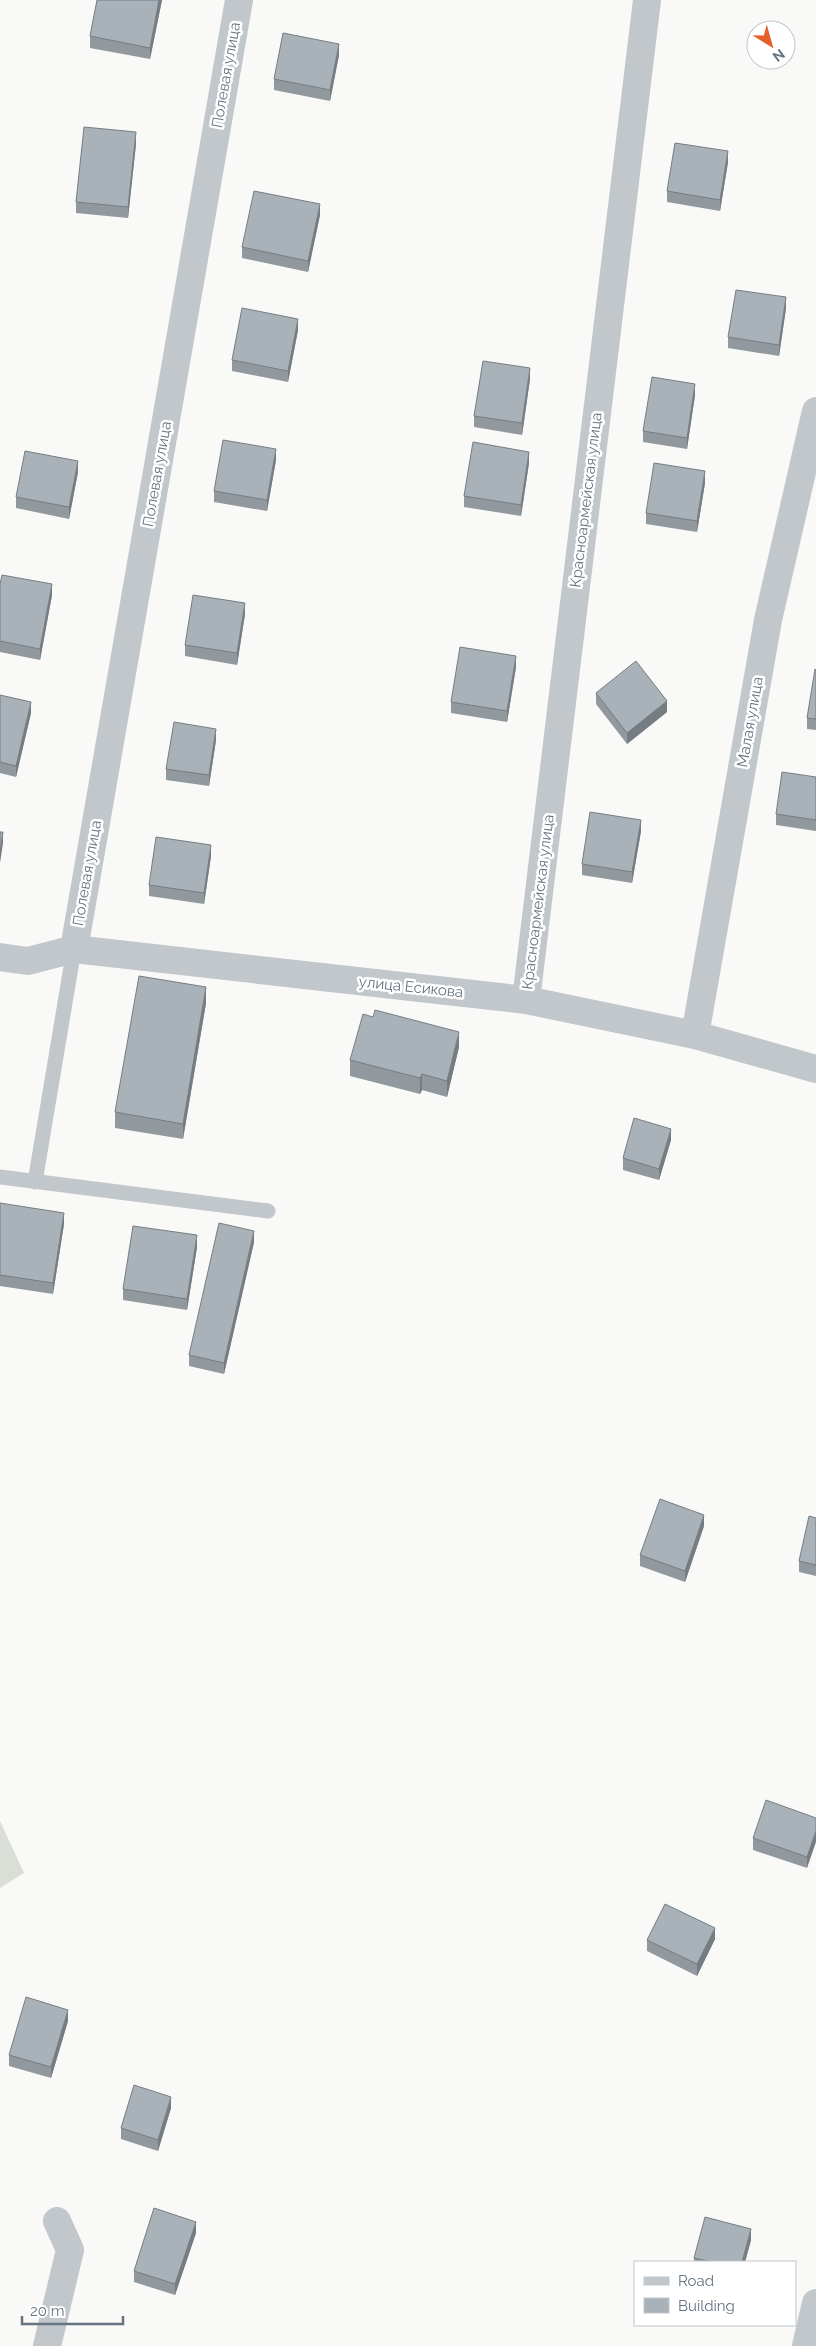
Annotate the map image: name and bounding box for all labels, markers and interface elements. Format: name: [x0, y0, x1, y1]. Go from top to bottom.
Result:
north arrow: [746, 20, 796, 70]
street label: Полевая улица: [208, 21, 244, 129]
text: N: [770, 46, 788, 65]
street label: Красноармейская улица: [566, 411, 606, 589]
street label: Полевая улица: [139, 420, 175, 528]
street label: Малая улица: [733, 675, 767, 769]
street label: Красноармейская улица: [518, 813, 558, 991]
street label: Полевая улица: [69, 819, 105, 927]
street label: улица Есикова: [358, 973, 464, 1001]
legend: [634, 2261, 796, 2326]
text: Road: [678, 2272, 714, 2290]
scale bar: [22, 2294, 124, 2326]
text: Building: [678, 2297, 735, 2315]
text: 20 m: [30, 2302, 65, 2320]

